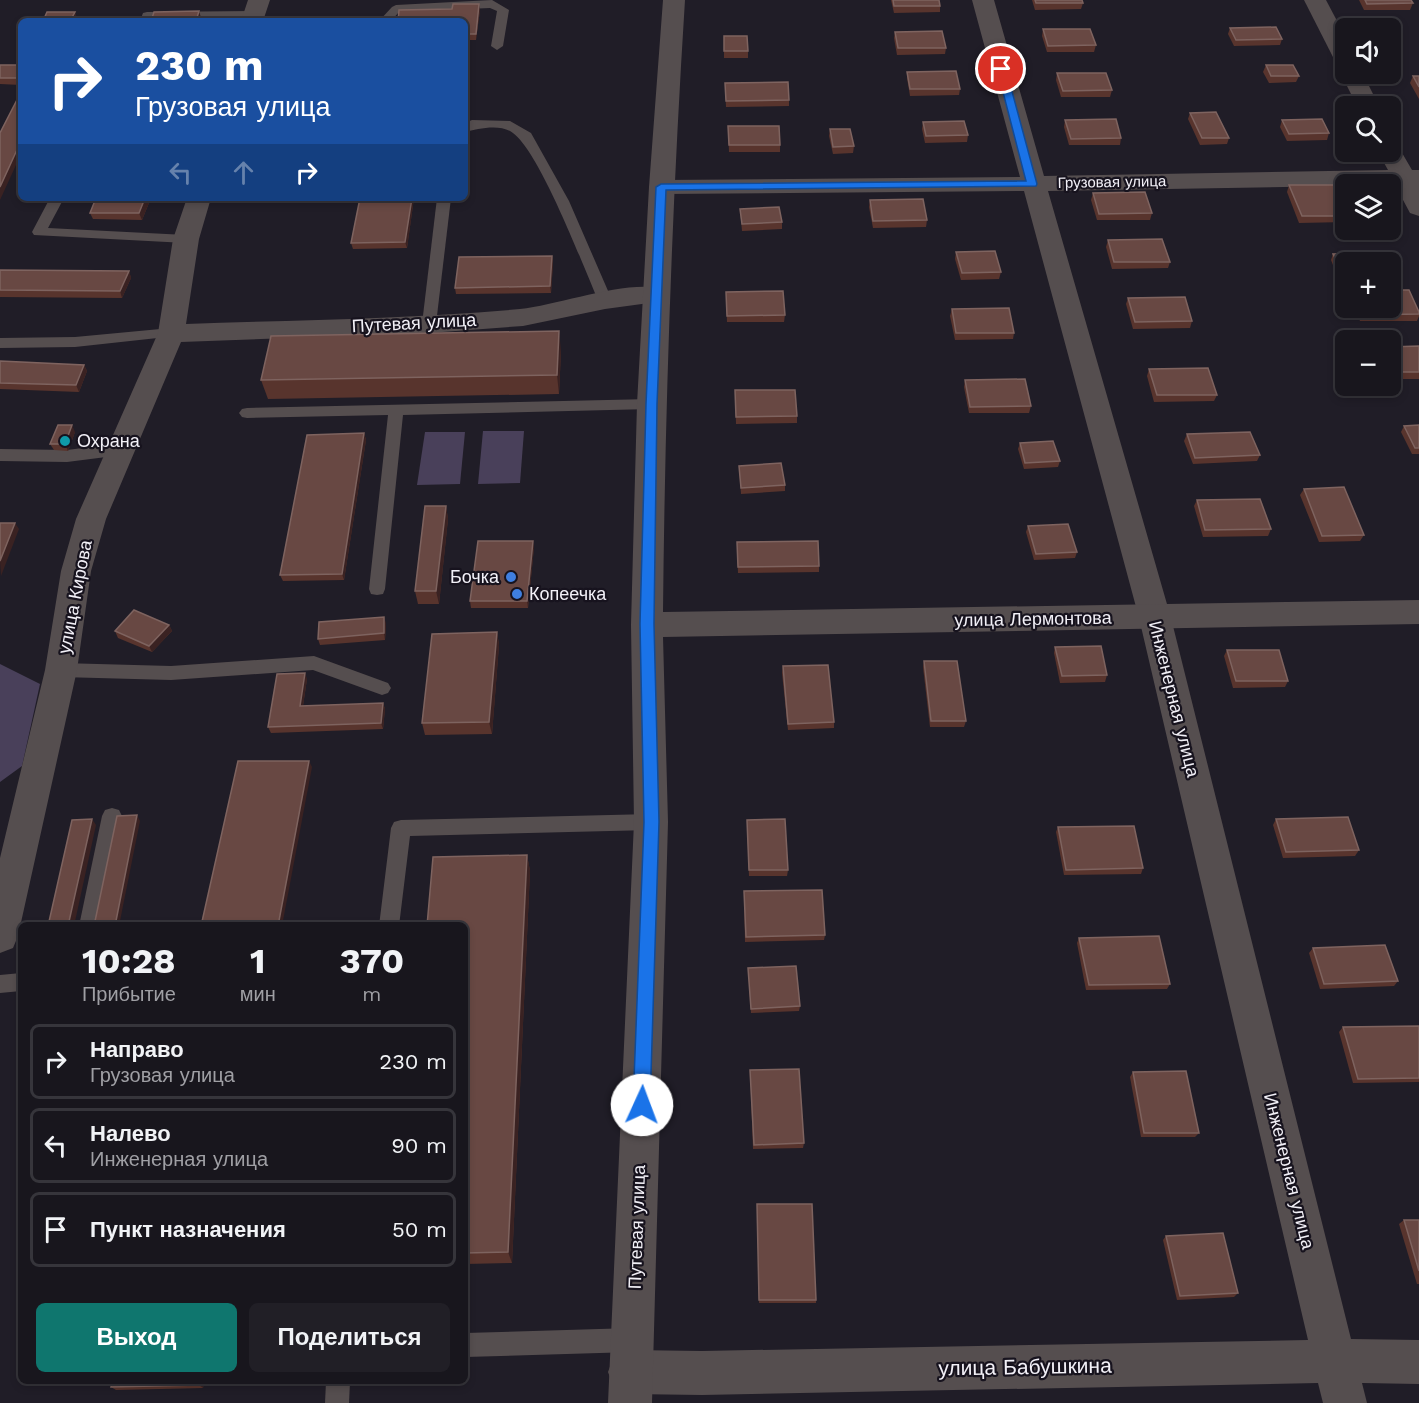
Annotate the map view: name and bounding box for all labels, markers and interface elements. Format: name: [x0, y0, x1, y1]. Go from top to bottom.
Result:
map controls: [1335, 18, 1401, 396]
button: sound: [1335, 18, 1401, 84]
text: 230 m: [135, 41, 264, 90]
icon: right: [36, 42, 114, 120]
pin: [975, 43, 1026, 94]
icon: arrive: [984, 52, 1017, 85]
text: Грузовая улица: [135, 91, 331, 123]
button: search: [1335, 96, 1401, 162]
icon: left: [164, 156, 197, 189]
icon: ahead: [227, 156, 260, 189]
icon: right: [290, 156, 323, 189]
street label: Грузовая улица: [1058, 172, 1167, 192]
button: layers: [1335, 174, 1401, 240]
button: +: [1335, 252, 1401, 318]
street label: Путевая улица: [351, 309, 478, 336]
button: −: [1335, 330, 1401, 396]
place label: Охрана: [77, 430, 141, 451]
marker: Охрана: [58, 434, 72, 448]
street label: улица Кирова: [53, 537, 96, 656]
place label: Бочка: [450, 566, 500, 587]
marker: Бочка: [504, 570, 518, 584]
place label: Копеечка: [529, 583, 607, 604]
marker: Копеечка: [510, 587, 524, 601]
street label: улица Лермонтова: [954, 607, 1113, 630]
street label: Инженерная улица: [1145, 619, 1204, 780]
text: 10:28: [82, 940, 176, 982]
text: 1: [250, 940, 266, 982]
text: 370: [340, 940, 404, 982]
text: Прибытие: [82, 982, 176, 1006]
text: мин: [240, 982, 276, 1006]
text: m: [362, 982, 381, 1006]
text: Направо: [90, 1037, 184, 1062]
icon: right: [39, 1045, 72, 1078]
text: 230 m: [379, 1049, 447, 1074]
text: Грузовая улица: [90, 1063, 235, 1087]
position arrow: [610, 1073, 674, 1137]
street label: Инженерная улица: [1260, 1091, 1319, 1252]
text: Налево: [90, 1121, 171, 1146]
icon: left: [39, 1129, 72, 1162]
text: 90 m: [391, 1133, 447, 1158]
text: Инженерная улица: [90, 1147, 268, 1171]
street label: Путевая улица: [624, 1163, 649, 1290]
icon: arrive: [39, 1213, 72, 1246]
text: Пункт назначения: [90, 1217, 286, 1242]
text: 50 m: [392, 1217, 447, 1242]
button: Выход: [36, 1303, 237, 1372]
button: Поделиться: [249, 1303, 450, 1372]
street label: улица Бабушкина: [938, 1352, 1112, 1381]

